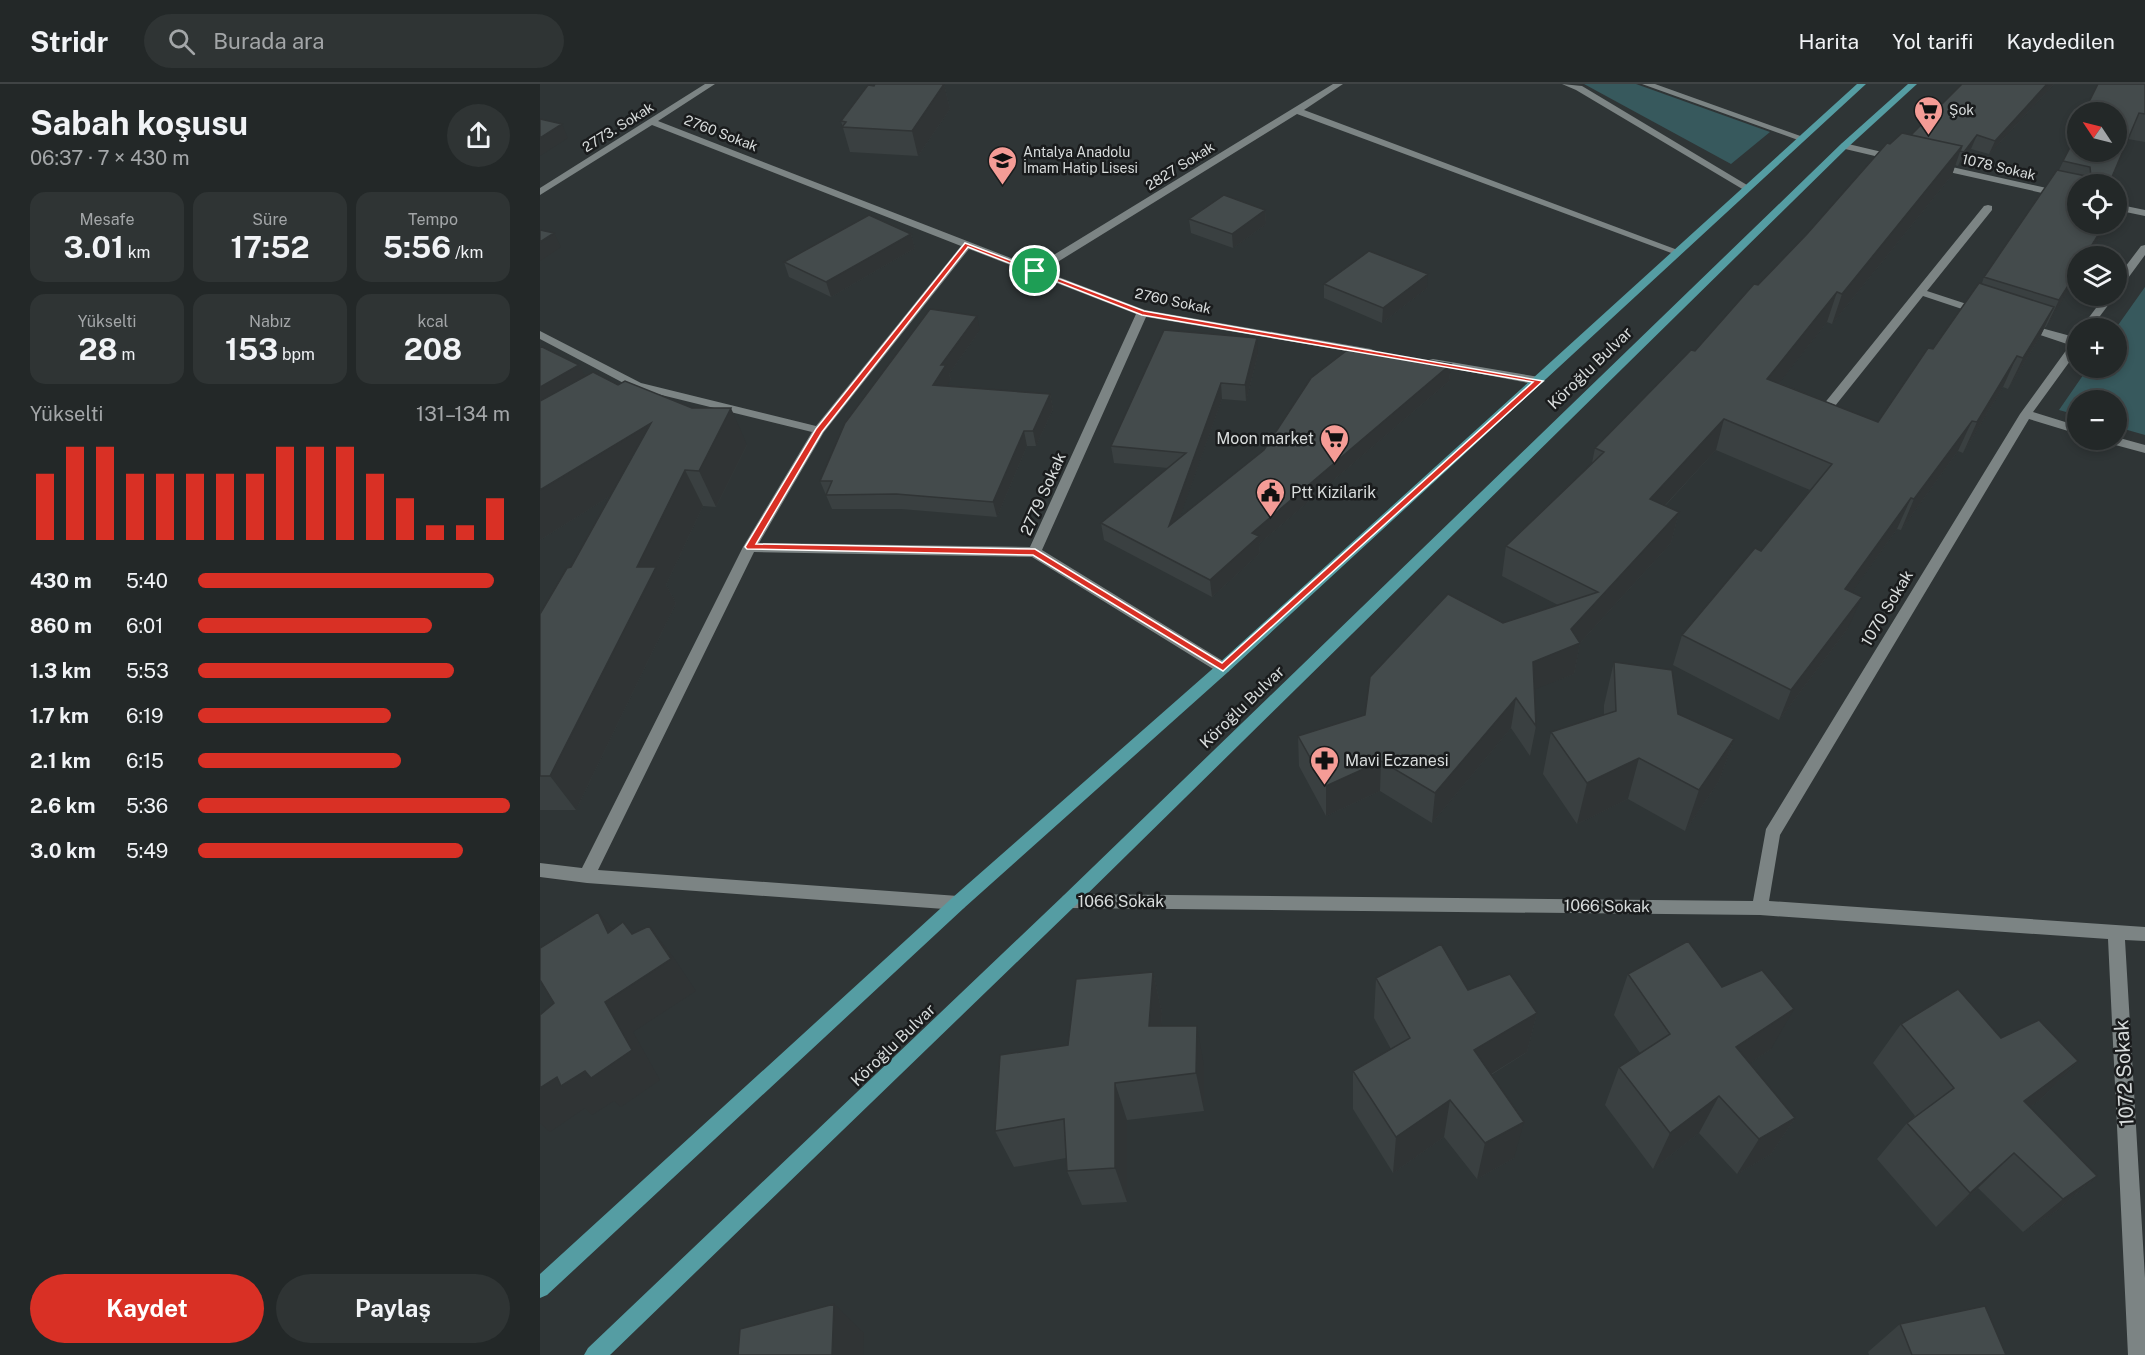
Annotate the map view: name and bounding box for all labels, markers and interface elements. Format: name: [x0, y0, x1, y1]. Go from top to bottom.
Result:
search box: [144, 14, 564, 68]
text: Stridr: [30, 25, 108, 58]
icon: search: [165, 25, 198, 58]
text: Burada ara: [213, 28, 324, 54]
text: Harita: [1799, 29, 1859, 54]
text: Yol tarifi: [1892, 29, 1973, 54]
text: Kaydedilen: [2006, 29, 2115, 54]
supermarket icon: Şok: [1912, 94, 1944, 136]
street label: 2773. Sokak: [579, 99, 657, 155]
place label: Şok: [1949, 102, 1974, 118]
north arrow: [2067, 102, 2127, 162]
map controls: [2067, 102, 2127, 450]
text: Sabah koşusu: [30, 104, 248, 142]
button: share: [447, 104, 510, 167]
street label: 2760 Sokak: [682, 112, 760, 154]
street label: 2827 Sokak: [1143, 138, 1217, 193]
school or university icon: Antalya Anadolu İmam Hatip Lisesi: [986, 144, 1018, 186]
place label: Antalya Anadolu İmam Hatip Lisesi: [1023, 144, 1138, 176]
text: 06:37 · 7 × 430 m: [30, 146, 189, 170]
street label: 1078 Sokak: [1961, 151, 2038, 183]
button: locate: [2067, 174, 2127, 234]
text: Mesafe: [79, 210, 135, 229]
text: Süre: [252, 210, 288, 229]
text: Tempo: [408, 210, 458, 229]
text: 3.01: [64, 229, 124, 265]
text: 17:52: [230, 229, 310, 265]
text: 5:56: [383, 229, 451, 265]
text: km: [124, 243, 150, 262]
text: /km: [451, 243, 483, 262]
pin: [1009, 245, 1060, 296]
button: layers: [2067, 246, 2127, 306]
icon: arrive: [1018, 254, 1051, 287]
street label: 2760 Sokak: [1133, 285, 1213, 317]
text: Yükselti: [78, 312, 136, 331]
text: Nabız: [249, 312, 291, 331]
text: kcal: [418, 312, 448, 331]
button: +: [2067, 318, 2127, 378]
street label: Köroğlu Bulvar: [1544, 323, 1636, 413]
text: 28: [79, 331, 118, 367]
text: 153: [225, 331, 278, 367]
text: 208: [404, 331, 462, 367]
text: m: [118, 345, 135, 364]
text: bpm: [278, 345, 315, 364]
button: −: [2067, 390, 2127, 450]
text: Yükselti: [30, 402, 103, 426]
text: 131–134 m: [416, 402, 510, 426]
supermarket icon: Moon market: [1319, 422, 1351, 464]
place label: Moon market: [1216, 429, 1314, 448]
street label: 2779 Sokak: [1016, 450, 1070, 538]
public building icon: Ptt Kizilarik: [1254, 476, 1286, 518]
place label: Ptt Kizilarik: [1291, 483, 1376, 502]
street label: 1070 Sokak: [1857, 567, 1917, 649]
text: 430 m: [30, 569, 92, 593]
text: 5:40: [126, 569, 168, 593]
text: 860 m: [30, 614, 92, 638]
text: 6:01: [126, 614, 163, 638]
text: 1.3 km: [30, 659, 91, 683]
text: 5:53: [126, 659, 169, 683]
street label: Köroğlu Bulvar: [1196, 662, 1288, 752]
text: 1.7 km: [30, 704, 89, 728]
text: 6:19: [126, 704, 164, 728]
pharmacy icon: Mavi Eczanesi: [1308, 744, 1340, 786]
text: 2.1 km: [30, 749, 91, 773]
text: 6:15: [126, 749, 164, 773]
place label: Mavi Eczanesi: [1345, 751, 1449, 770]
text: 2.6 km: [30, 794, 95, 818]
text: 5:36: [126, 794, 168, 818]
text: 3.0 km: [30, 839, 96, 863]
text: 5:49: [126, 839, 168, 863]
street label: 1066 Sokak: [1078, 892, 1164, 911]
street label: 1066 Sokak: [1564, 896, 1650, 916]
street label: Köroğlu Bulvar: [847, 1000, 939, 1090]
street label: 1072 Sokak: [2109, 1019, 2139, 1127]
button: Kaydet: [30, 1274, 264, 1343]
button: Paylaş: [276, 1274, 510, 1343]

